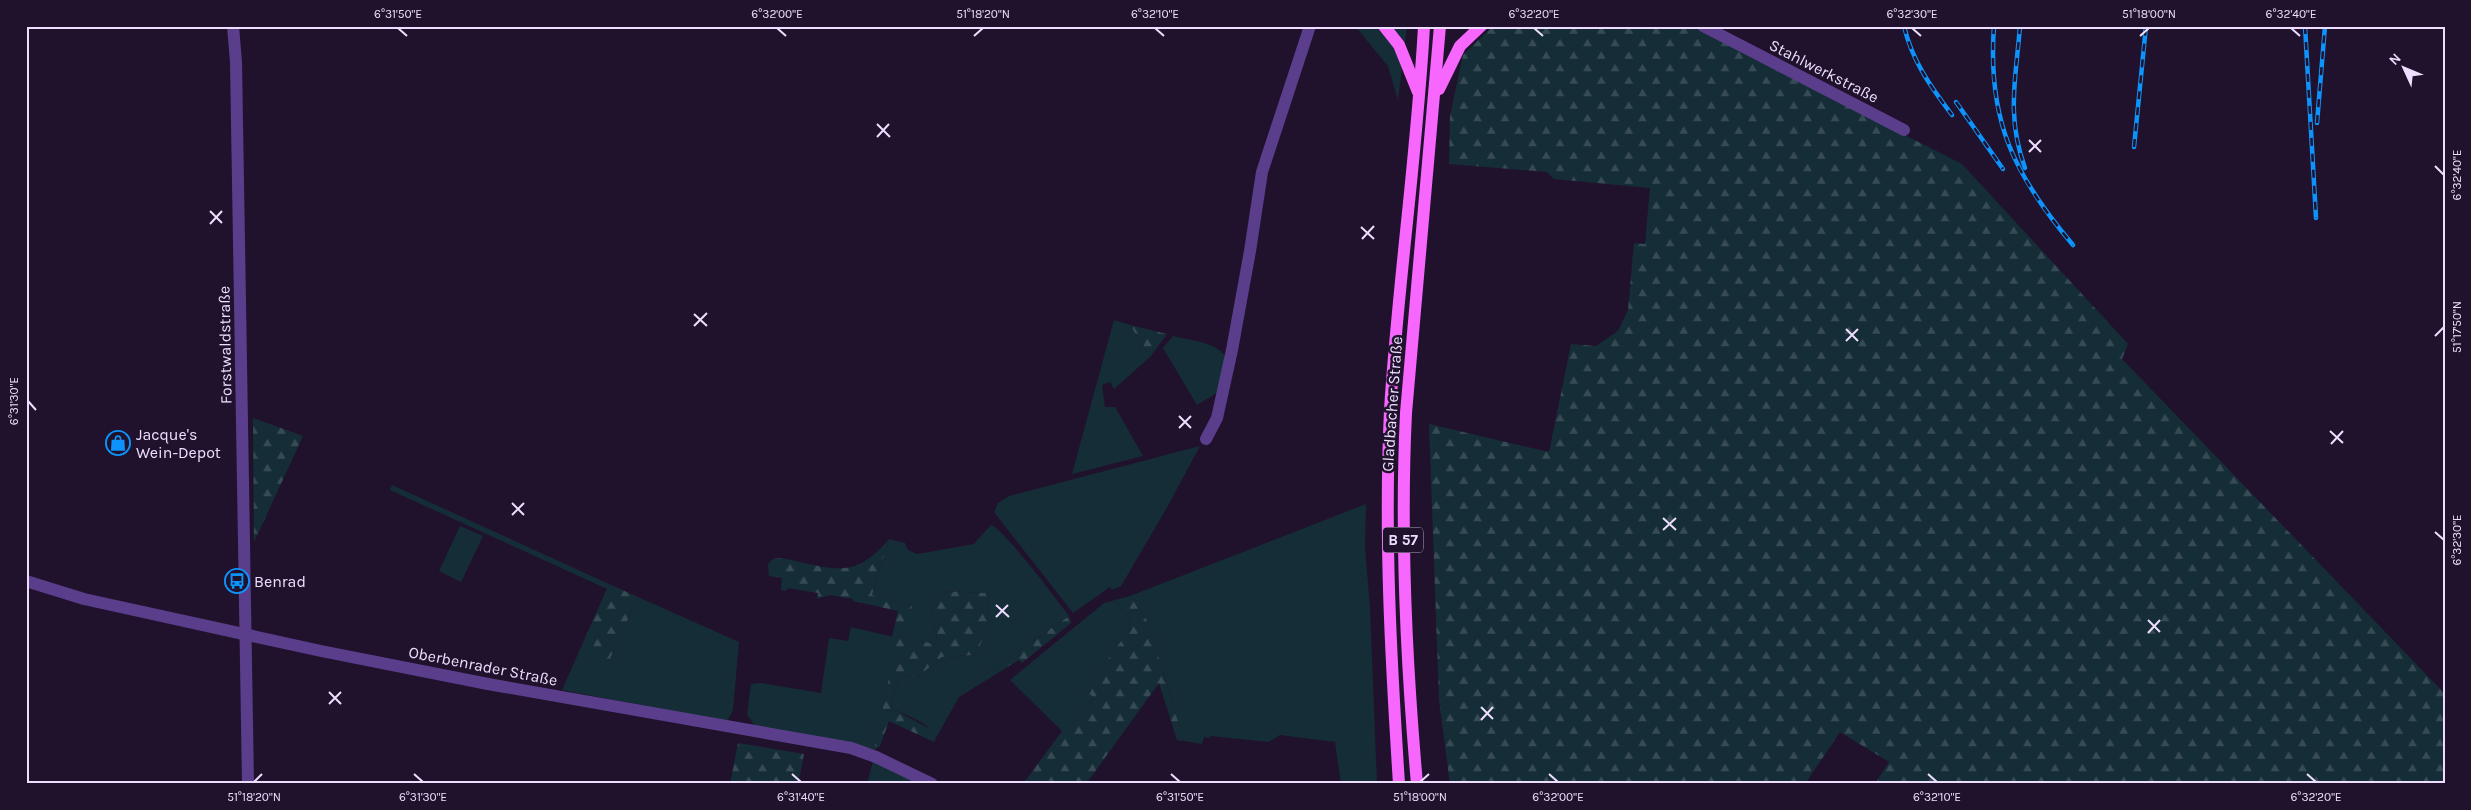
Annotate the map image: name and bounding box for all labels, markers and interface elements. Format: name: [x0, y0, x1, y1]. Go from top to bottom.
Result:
text: 6°31'50"E: [374, 7, 422, 21]
text: 6°32'00"E: [751, 7, 803, 21]
text: 51°18'20"N: [956, 7, 1010, 21]
text: 6°32'10"E: [1131, 7, 1179, 21]
text: 6°32'20"E: [1508, 7, 1560, 21]
text: 6°32'30"E: [1886, 7, 1938, 21]
text: 51°18'00"N: [2122, 7, 2176, 21]
text: 6°32'40"E: [2266, 7, 2316, 21]
street label: Stahlwerkstraße: [1766, 35, 1882, 107]
north arrow: [2378, 42, 2428, 92]
text: N: [2385, 50, 2405, 69]
text: 6°32'40"E: [2450, 150, 2464, 200]
street label: Forstwaldstraße: [214, 286, 236, 404]
text: 51°17'50"N: [2450, 301, 2464, 353]
street label: Gladbacher Straße: [1378, 336, 1406, 472]
text: 6°31'30"E: [7, 377, 21, 425]
place label: Jacque's Wein-Depot: [136, 425, 221, 462]
shop icon: Jacque's Wein-Depot: [105, 430, 131, 456]
text: 6°32'30"E: [2450, 514, 2464, 566]
road number: B 57: [1383, 528, 1423, 552]
bus stop icon: Benrad: [224, 568, 250, 594]
place label: Benrad: [254, 572, 306, 591]
street label: Oberbenrader Straße: [407, 642, 559, 690]
text: 51°18'20"N: [227, 790, 281, 804]
text: 6°31'30"E: [399, 790, 447, 804]
text: 6°31'40"E: [777, 790, 825, 804]
text: 6°31'50"E: [1156, 790, 1204, 804]
text: 51°18'00"N: [1393, 790, 1447, 804]
text: 6°32'00"E: [1532, 790, 1584, 804]
text: 6°32'10"E: [1913, 790, 1961, 804]
text: 6°32'20"E: [2290, 790, 2342, 804]

